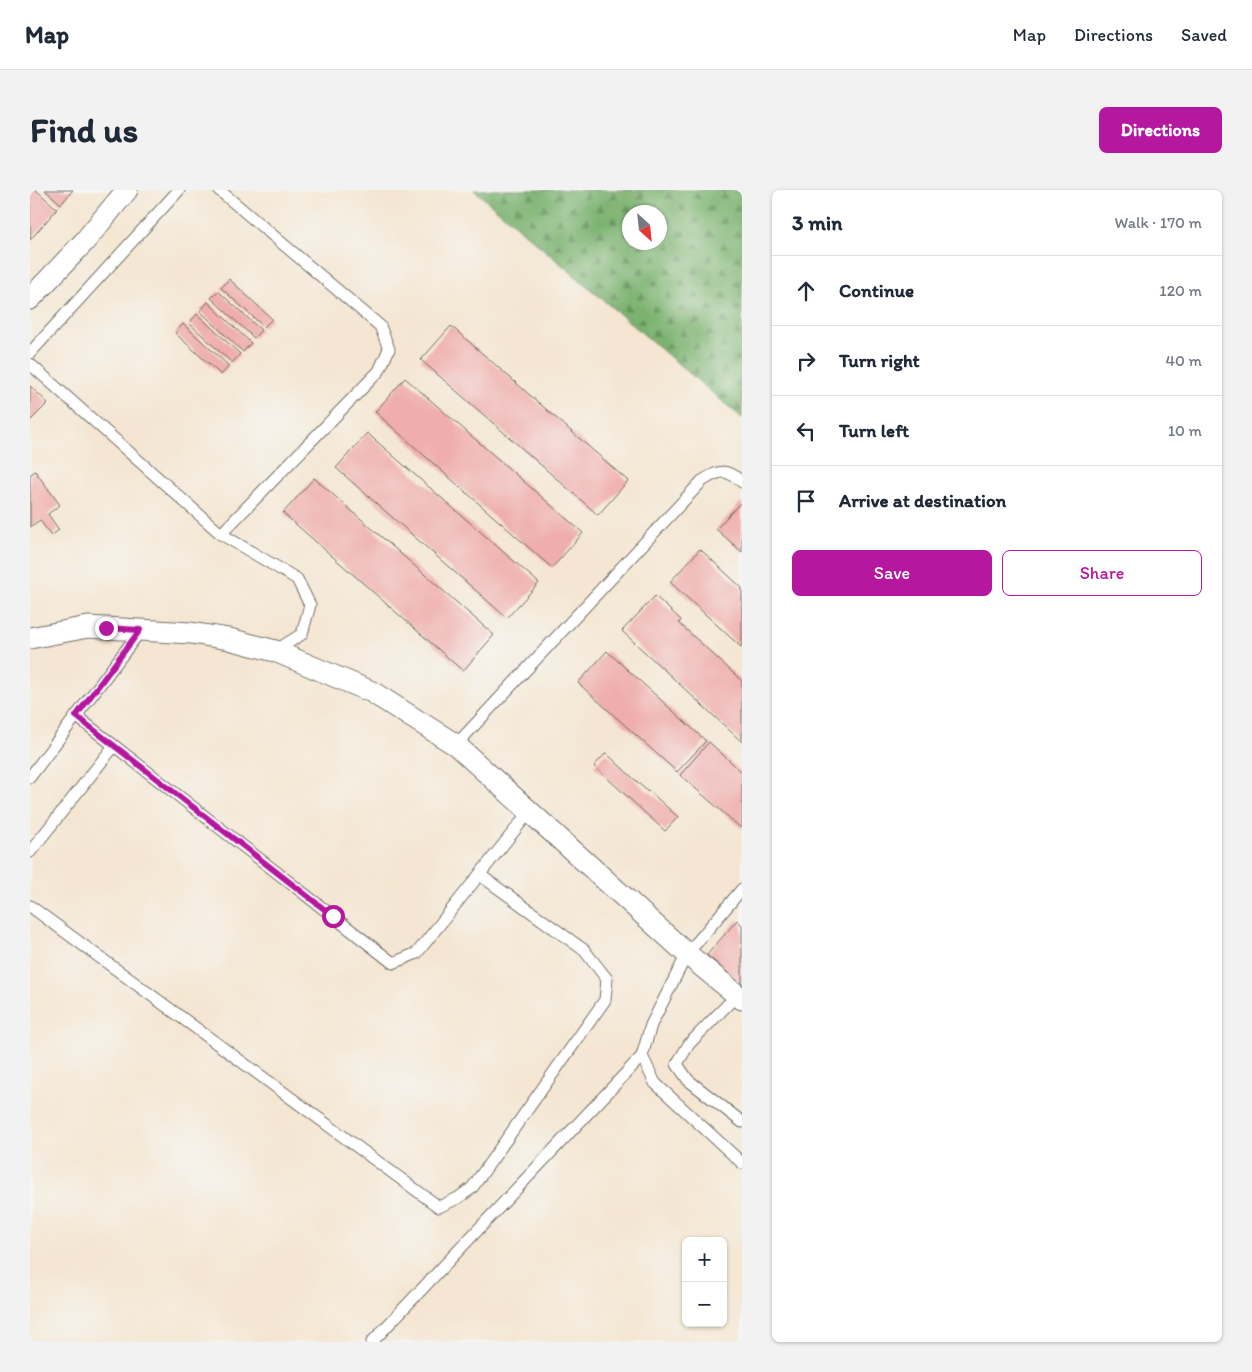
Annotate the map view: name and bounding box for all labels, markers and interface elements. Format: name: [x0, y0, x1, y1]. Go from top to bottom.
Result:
text: Map: [25, 20, 69, 49]
text: Map: [1013, 24, 1046, 46]
text: Directions: [1074, 24, 1153, 46]
text: Saved: [1181, 24, 1227, 46]
button: Directions: [1099, 107, 1222, 153]
text: Find us: [30, 109, 138, 151]
north arrow: [622, 205, 667, 250]
text: 3 min: [792, 210, 842, 235]
text: Walk · 170 m: [1115, 213, 1202, 232]
icon: ahead: [792, 277, 820, 305]
text: Continue: [839, 279, 914, 302]
text: 120 m: [1159, 281, 1202, 300]
icon: right: [792, 347, 820, 375]
text: Turn right: [839, 349, 920, 372]
text: 40 m: [1165, 351, 1202, 370]
icon: left: [792, 417, 820, 445]
text: Turn left: [839, 419, 909, 442]
text: 10 m: [1168, 421, 1202, 440]
icon: arrive: [792, 487, 820, 515]
text: Arrive at destination: [839, 489, 1006, 512]
button: Save: [792, 550, 992, 596]
button: Share: [1002, 550, 1202, 596]
route end: [95, 617, 118, 640]
route start: [322, 905, 345, 928]
map controls: [682, 1237, 727, 1327]
button: +: [682, 1237, 727, 1282]
button: −: [682, 1282, 727, 1327]

